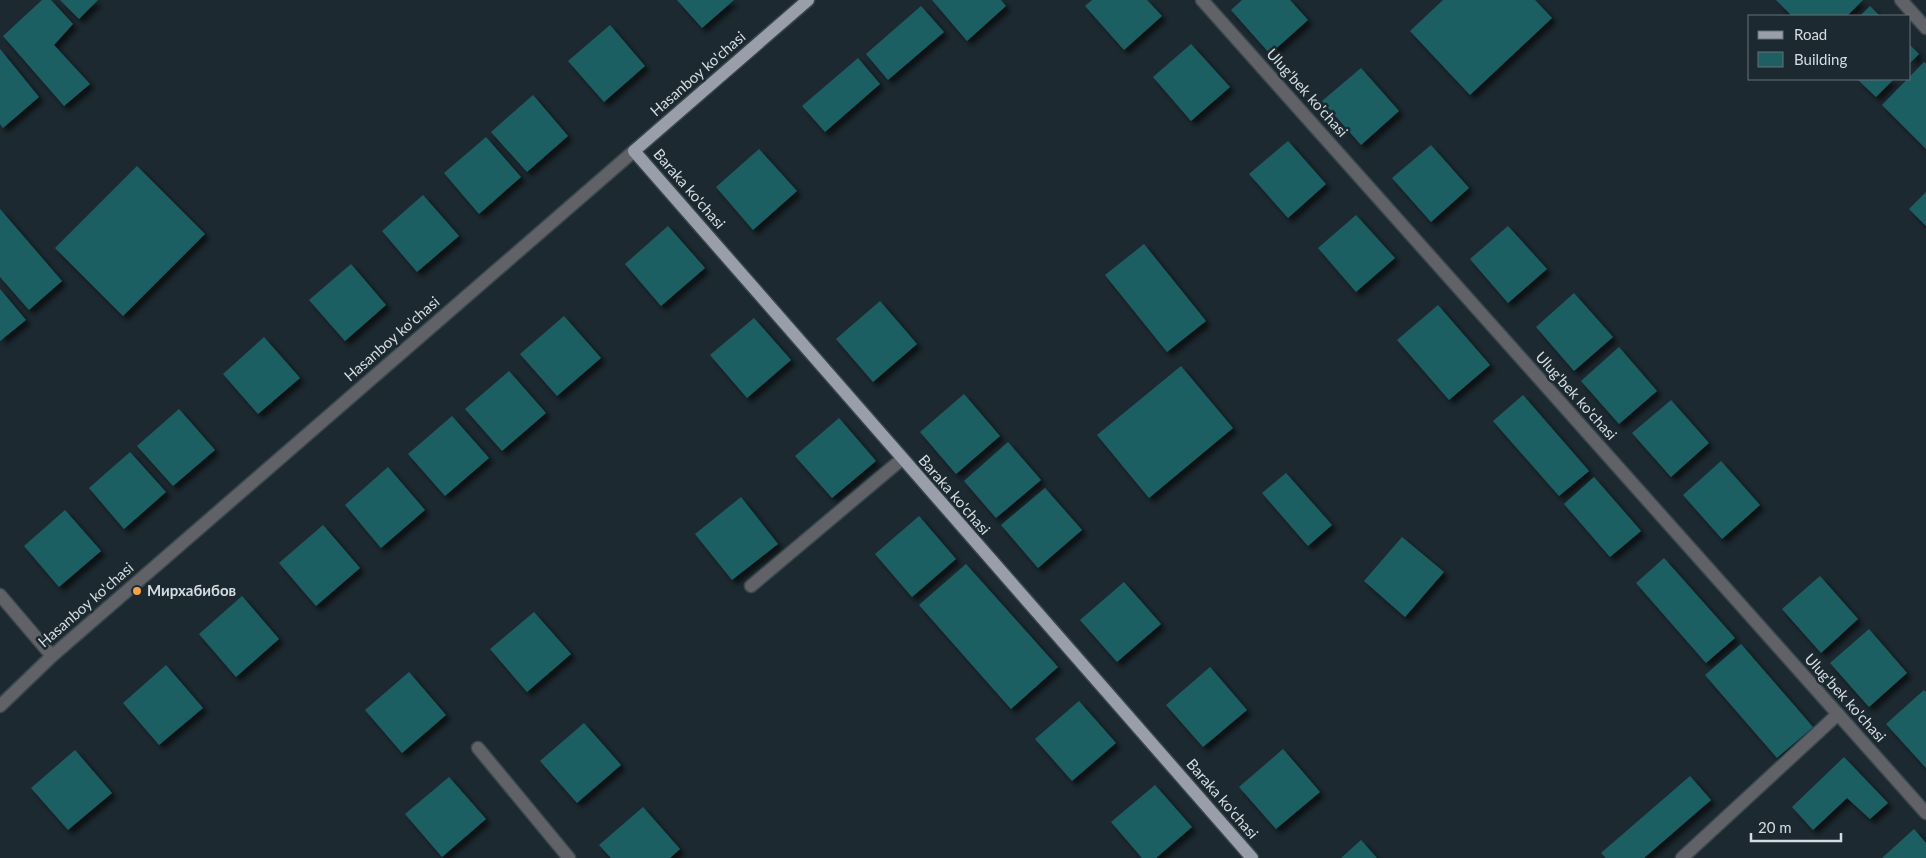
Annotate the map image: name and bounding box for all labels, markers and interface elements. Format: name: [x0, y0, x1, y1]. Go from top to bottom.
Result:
legend: [1748, 15, 1911, 80]
text: Road: [1794, 25, 1827, 43]
street label: Hasanboy ko'chasi: [646, 27, 749, 119]
street label: Ulug'bek ko'chasi: [1263, 44, 1352, 140]
text: Building: [1794, 50, 1847, 68]
street label: Baraka ko'chasi: [650, 145, 729, 232]
street label: Hasanboy ko'chasi: [340, 292, 443, 384]
street label: Ulug'bek ko'chasi: [1532, 347, 1621, 443]
street label: Baraka ko'chasi: [915, 451, 994, 538]
street label: Hasanboy ko'chasi: [34, 558, 137, 650]
place label: Мирхабибов: [147, 581, 237, 599]
marker: Мирхабибов: [131, 585, 143, 597]
street label: Ulug'bek ko'chasi: [1801, 649, 1890, 745]
street label: Baraka ko'chasi: [1183, 755, 1262, 842]
scale bar: [1751, 810, 1841, 842]
text: 20 m: [1758, 818, 1792, 836]

